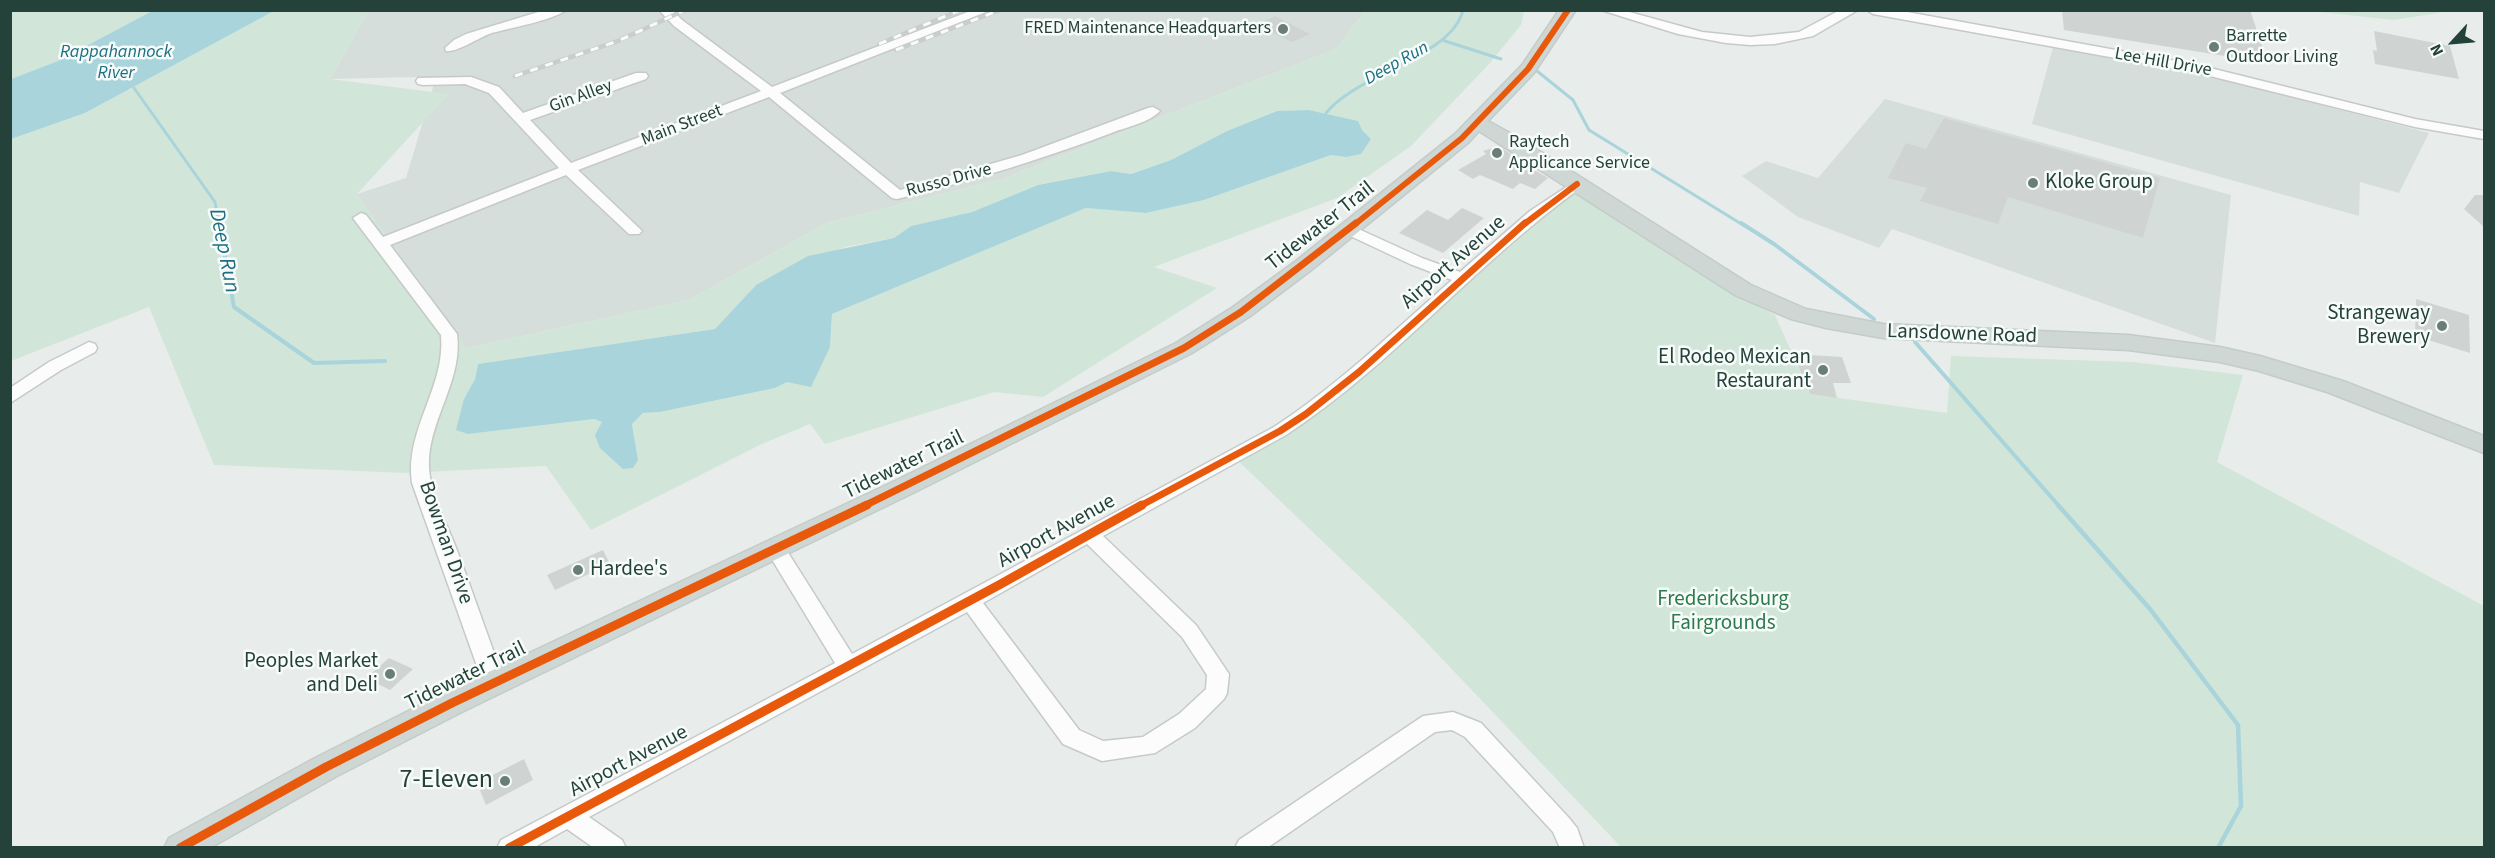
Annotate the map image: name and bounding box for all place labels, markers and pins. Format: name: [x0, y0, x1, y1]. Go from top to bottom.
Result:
place label: FRED Maintenance Headquarters: [1024, 18, 1271, 40]
marker: FRED Maintenance Headquarters: [1276, 22, 1290, 36]
place label: Barrette Outdoor Living: [2226, 26, 2338, 68]
marker: Barrette Outdoor Living: [2207, 40, 2221, 54]
place label: Raytech Applicance Service: [1509, 132, 1650, 174]
marker: Raytech Applicance Service: [1490, 146, 1504, 160]
place label: Kloke Group: [2045, 170, 2153, 196]
marker: Kloke Group: [2026, 176, 2040, 190]
place label: Strangeway Brewery: [2327, 301, 2430, 351]
marker: Strangeway Brewery: [2435, 319, 2449, 333]
place label: El Rodeo Mexican Restaurant: [1658, 345, 1811, 395]
marker: El Rodeo Mexican Restaurant: [1816, 363, 1830, 377]
place label: Hardee's: [590, 557, 667, 583]
marker: Hardee's: [571, 563, 585, 577]
place label: Peoples Market and Deli: [244, 649, 378, 699]
marker: Peoples Market and Deli: [383, 667, 397, 681]
place label: 7-Eleven: [399, 765, 493, 797]
marker: 7-Eleven: [498, 774, 512, 788]

